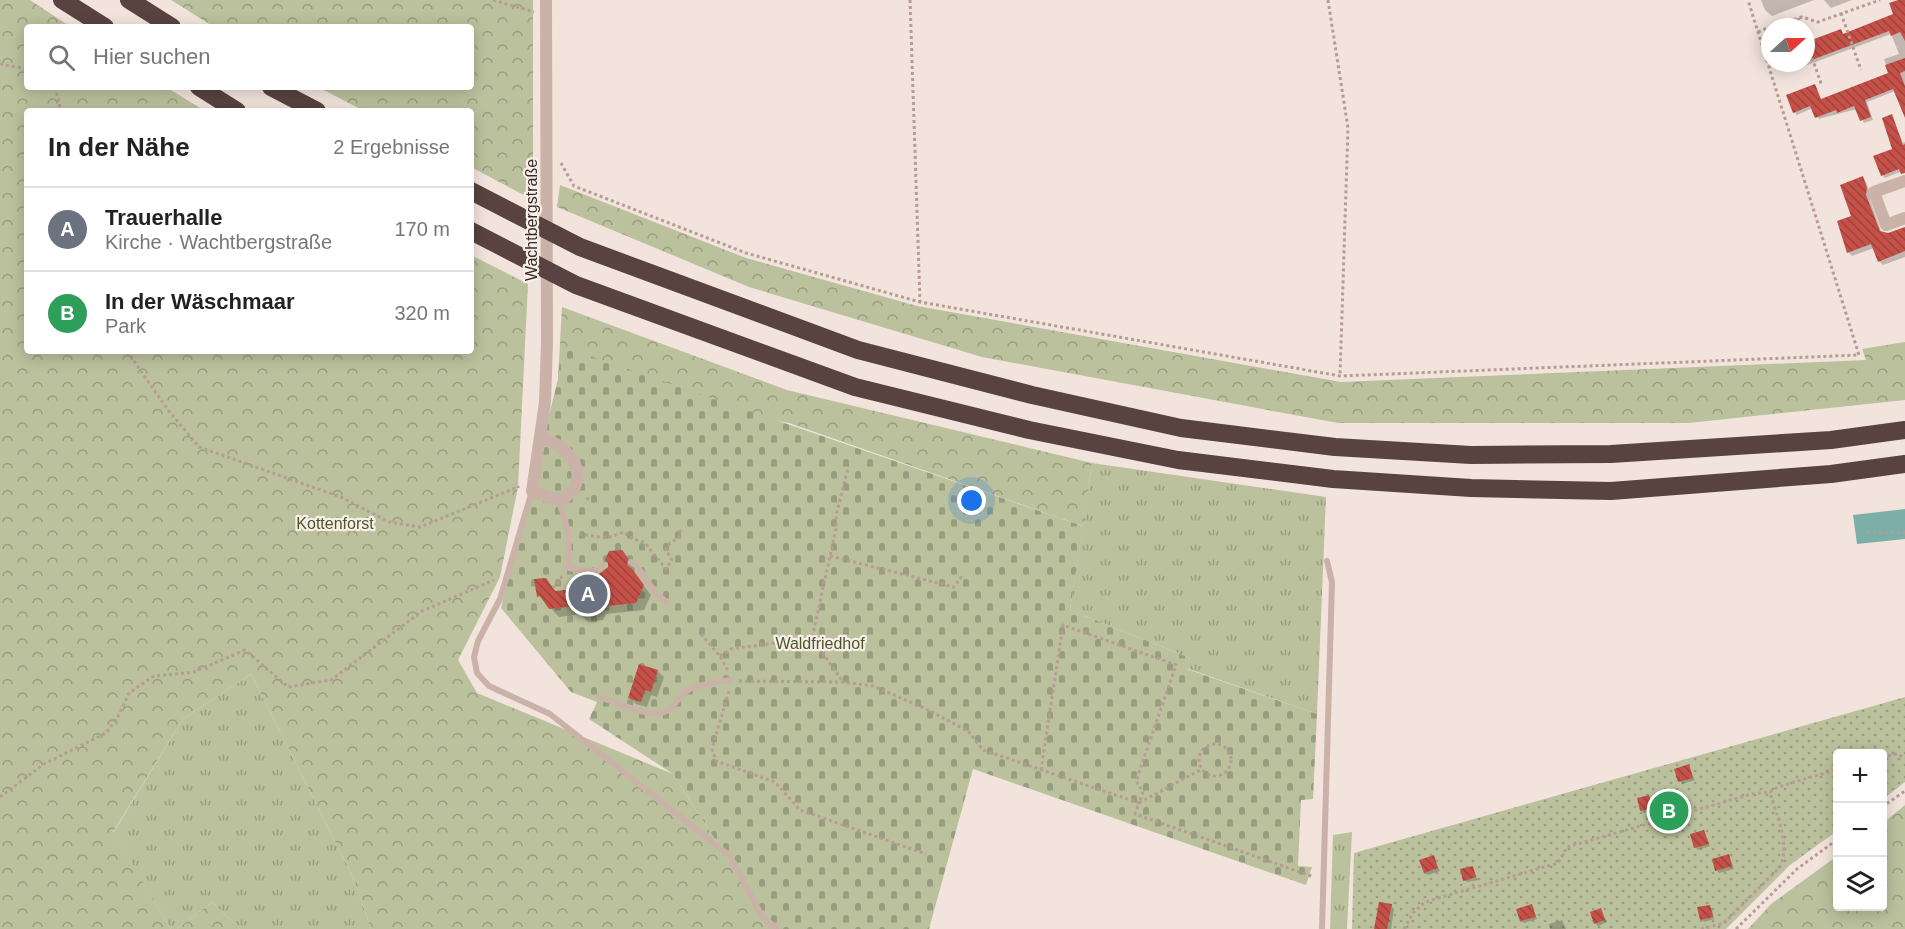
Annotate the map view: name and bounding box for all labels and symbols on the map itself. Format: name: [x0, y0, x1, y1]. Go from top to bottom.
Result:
north arrow: [1761, 18, 1815, 72]
street label: Wachtbergstraße: [523, 159, 540, 281]
your location: [957, 486, 986, 515]
park label: Kottenforst: [296, 515, 374, 532]
pin: A: [568, 572, 608, 616]
park label: Waldfriedhof: [775, 635, 865, 652]
pin: B: [1650, 788, 1688, 834]

